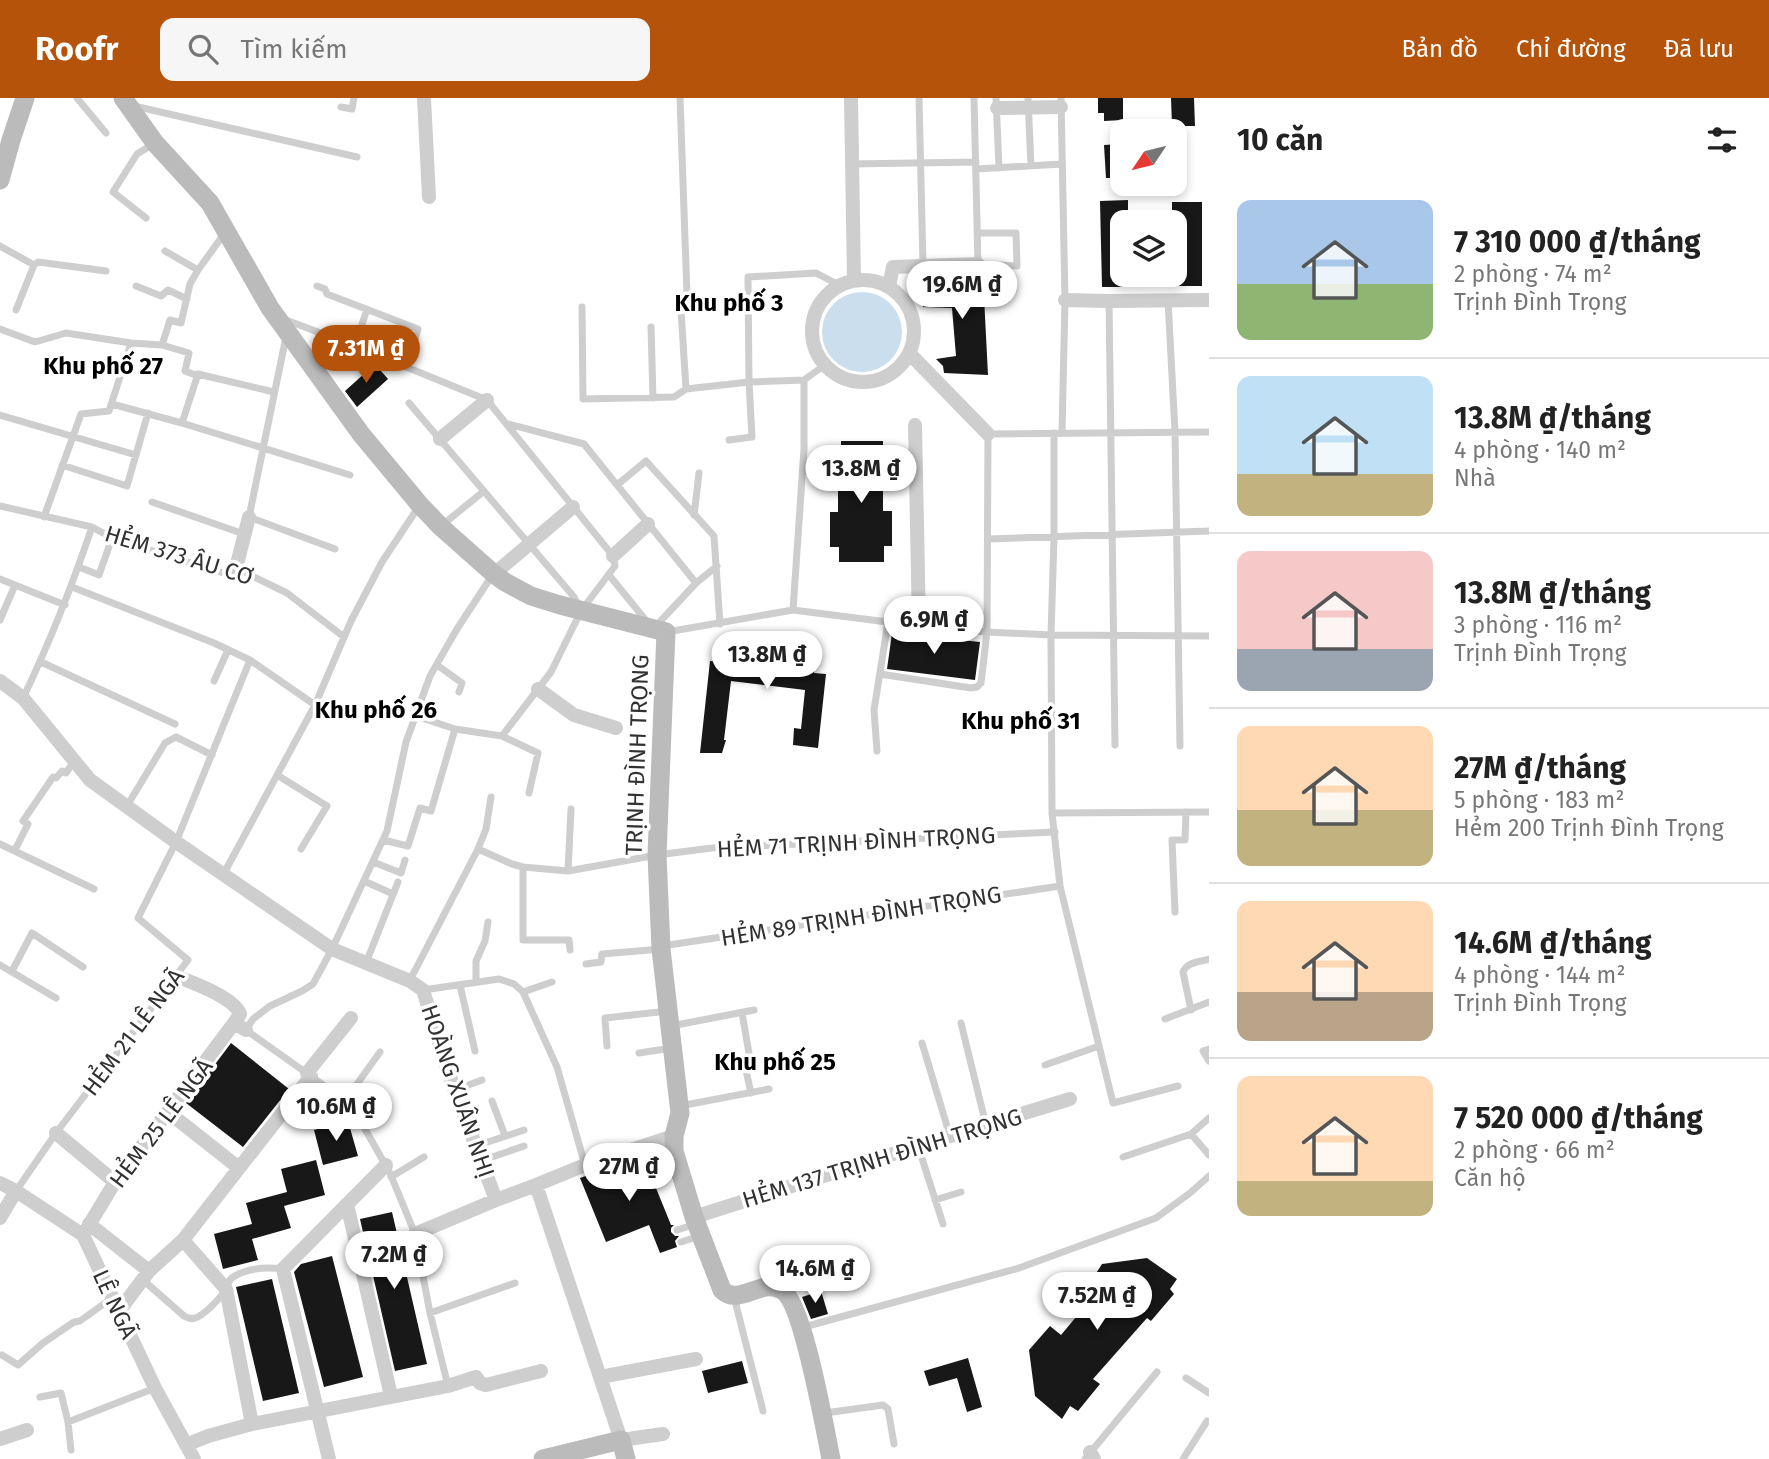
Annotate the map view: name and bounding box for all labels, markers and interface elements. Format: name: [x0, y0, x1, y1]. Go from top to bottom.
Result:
search box: [160, 18, 650, 81]
text: Roofr: [35, 29, 118, 69]
icon: search: [184, 30, 222, 68]
text: Tìm kiếm: [240, 34, 347, 65]
text: Bản đồ: [1401, 35, 1478, 63]
text: Chỉ đường: [1516, 35, 1626, 63]
text: Đã lưu: [1664, 35, 1734, 63]
north arrow: [1110, 119, 1186, 196]
map controls: [1110, 119, 1187, 287]
icon: filters: [1703, 121, 1741, 159]
text: 10 căn: [1237, 122, 1323, 158]
button: layers: [1110, 210, 1187, 287]
text: 7 310 000 ₫/tháng: [1454, 224, 1701, 260]
icon: home: [1293, 228, 1377, 312]
text: 2 phòng · 74 m²: [1454, 260, 1612, 288]
pin: 19.6M ₫: [897, 262, 1027, 321]
text: 19.6M ₫: [922, 270, 1002, 298]
district label: Khu phố 3: [675, 287, 783, 317]
text: Trịnh Đình Trọng: [1454, 288, 1627, 316]
pin: 7.31M ₫: [301, 326, 431, 385]
text: 7.31M ₫: [328, 334, 404, 362]
district label: Khu phố 27: [43, 350, 163, 380]
text: 13.8M ₫/tháng: [1454, 400, 1651, 436]
icon: home: [1293, 404, 1377, 488]
text: 4 phòng · 140 m²: [1454, 436, 1626, 464]
pin: 13.8M ₫: [796, 446, 926, 505]
text: 13.8M ₫: [821, 454, 901, 482]
text: Nhà: [1454, 464, 1496, 492]
street label: HẺM 373 ÂU CƠ: [101, 517, 257, 591]
text: 13.8M ₫/tháng: [1454, 575, 1651, 611]
icon: home: [1293, 579, 1377, 663]
pin: 6.9M ₫: [877, 596, 991, 656]
text: 6.9M ₫: [900, 605, 968, 633]
text: 3 phòng · 116 m²: [1454, 611, 1622, 639]
pin: 13.8M ₫: [702, 632, 832, 691]
text: Trịnh Đình Trọng: [1454, 639, 1627, 667]
text: 13.8M ₫: [727, 640, 807, 668]
street label: TRỊNH ĐÌNH TRỌNG: [619, 654, 655, 856]
district label: Khu phố 26: [315, 694, 437, 724]
district label: Khu phố 31: [961, 705, 1081, 735]
text: 27M ₫/tháng: [1454, 750, 1626, 786]
icon: home: [1293, 754, 1377, 838]
text: 5 phòng · 183 m²: [1454, 786, 1624, 814]
text: Hẻm 200 Trịnh Đình Trọng: [1454, 814, 1724, 842]
street label: HẺM 71 TRỊNH ĐÌNH TRỌNG: [716, 819, 996, 863]
street label: HẺM 89 TRỊNH ĐÌNH TRỌNG: [718, 878, 1003, 952]
text: 14.6M ₫/tháng: [1454, 925, 1652, 961]
icon: home: [1293, 929, 1377, 1013]
street label: HẺM 21 LÊ NGÃ: [74, 961, 190, 1101]
text: 4 phòng · 144 m²: [1454, 961, 1625, 989]
text: Trịnh Đình Trọng: [1454, 989, 1627, 1017]
street label: HOÀNG XUÂN NHỊ: [415, 1000, 502, 1181]
district label: Khu phố 25: [714, 1046, 836, 1076]
street label: HẺM 25 LÊ NGÃ: [102, 1051, 219, 1193]
pin: 10.6M ₫: [271, 1084, 401, 1143]
text: 10.6M ₫: [296, 1092, 376, 1120]
street label: HẺM 137 TRỊNH ĐÌNH TRỌNG: [738, 1100, 1025, 1214]
text: 7 520 000 ₫/tháng: [1454, 1100, 1703, 1136]
icon: home: [1293, 1104, 1377, 1188]
text: 2 phòng · 66 m²: [1454, 1136, 1615, 1164]
pin: 27M ₫: [580, 1144, 678, 1203]
text: 27M ₫: [599, 1152, 659, 1180]
text: Căn hộ: [1454, 1164, 1526, 1192]
pin: 7.2M ₫: [337, 1232, 451, 1291]
text: 7.2M ₫: [361, 1240, 427, 1268]
pin: 14.6M ₫: [750, 1246, 880, 1305]
text: 14.6M ₫: [775, 1254, 855, 1282]
street label: LÊ NGÃ: [87, 1265, 144, 1344]
pin: 7.52M ₫: [1032, 1272, 1162, 1332]
text: 7.52M ₫: [1058, 1281, 1136, 1309]

